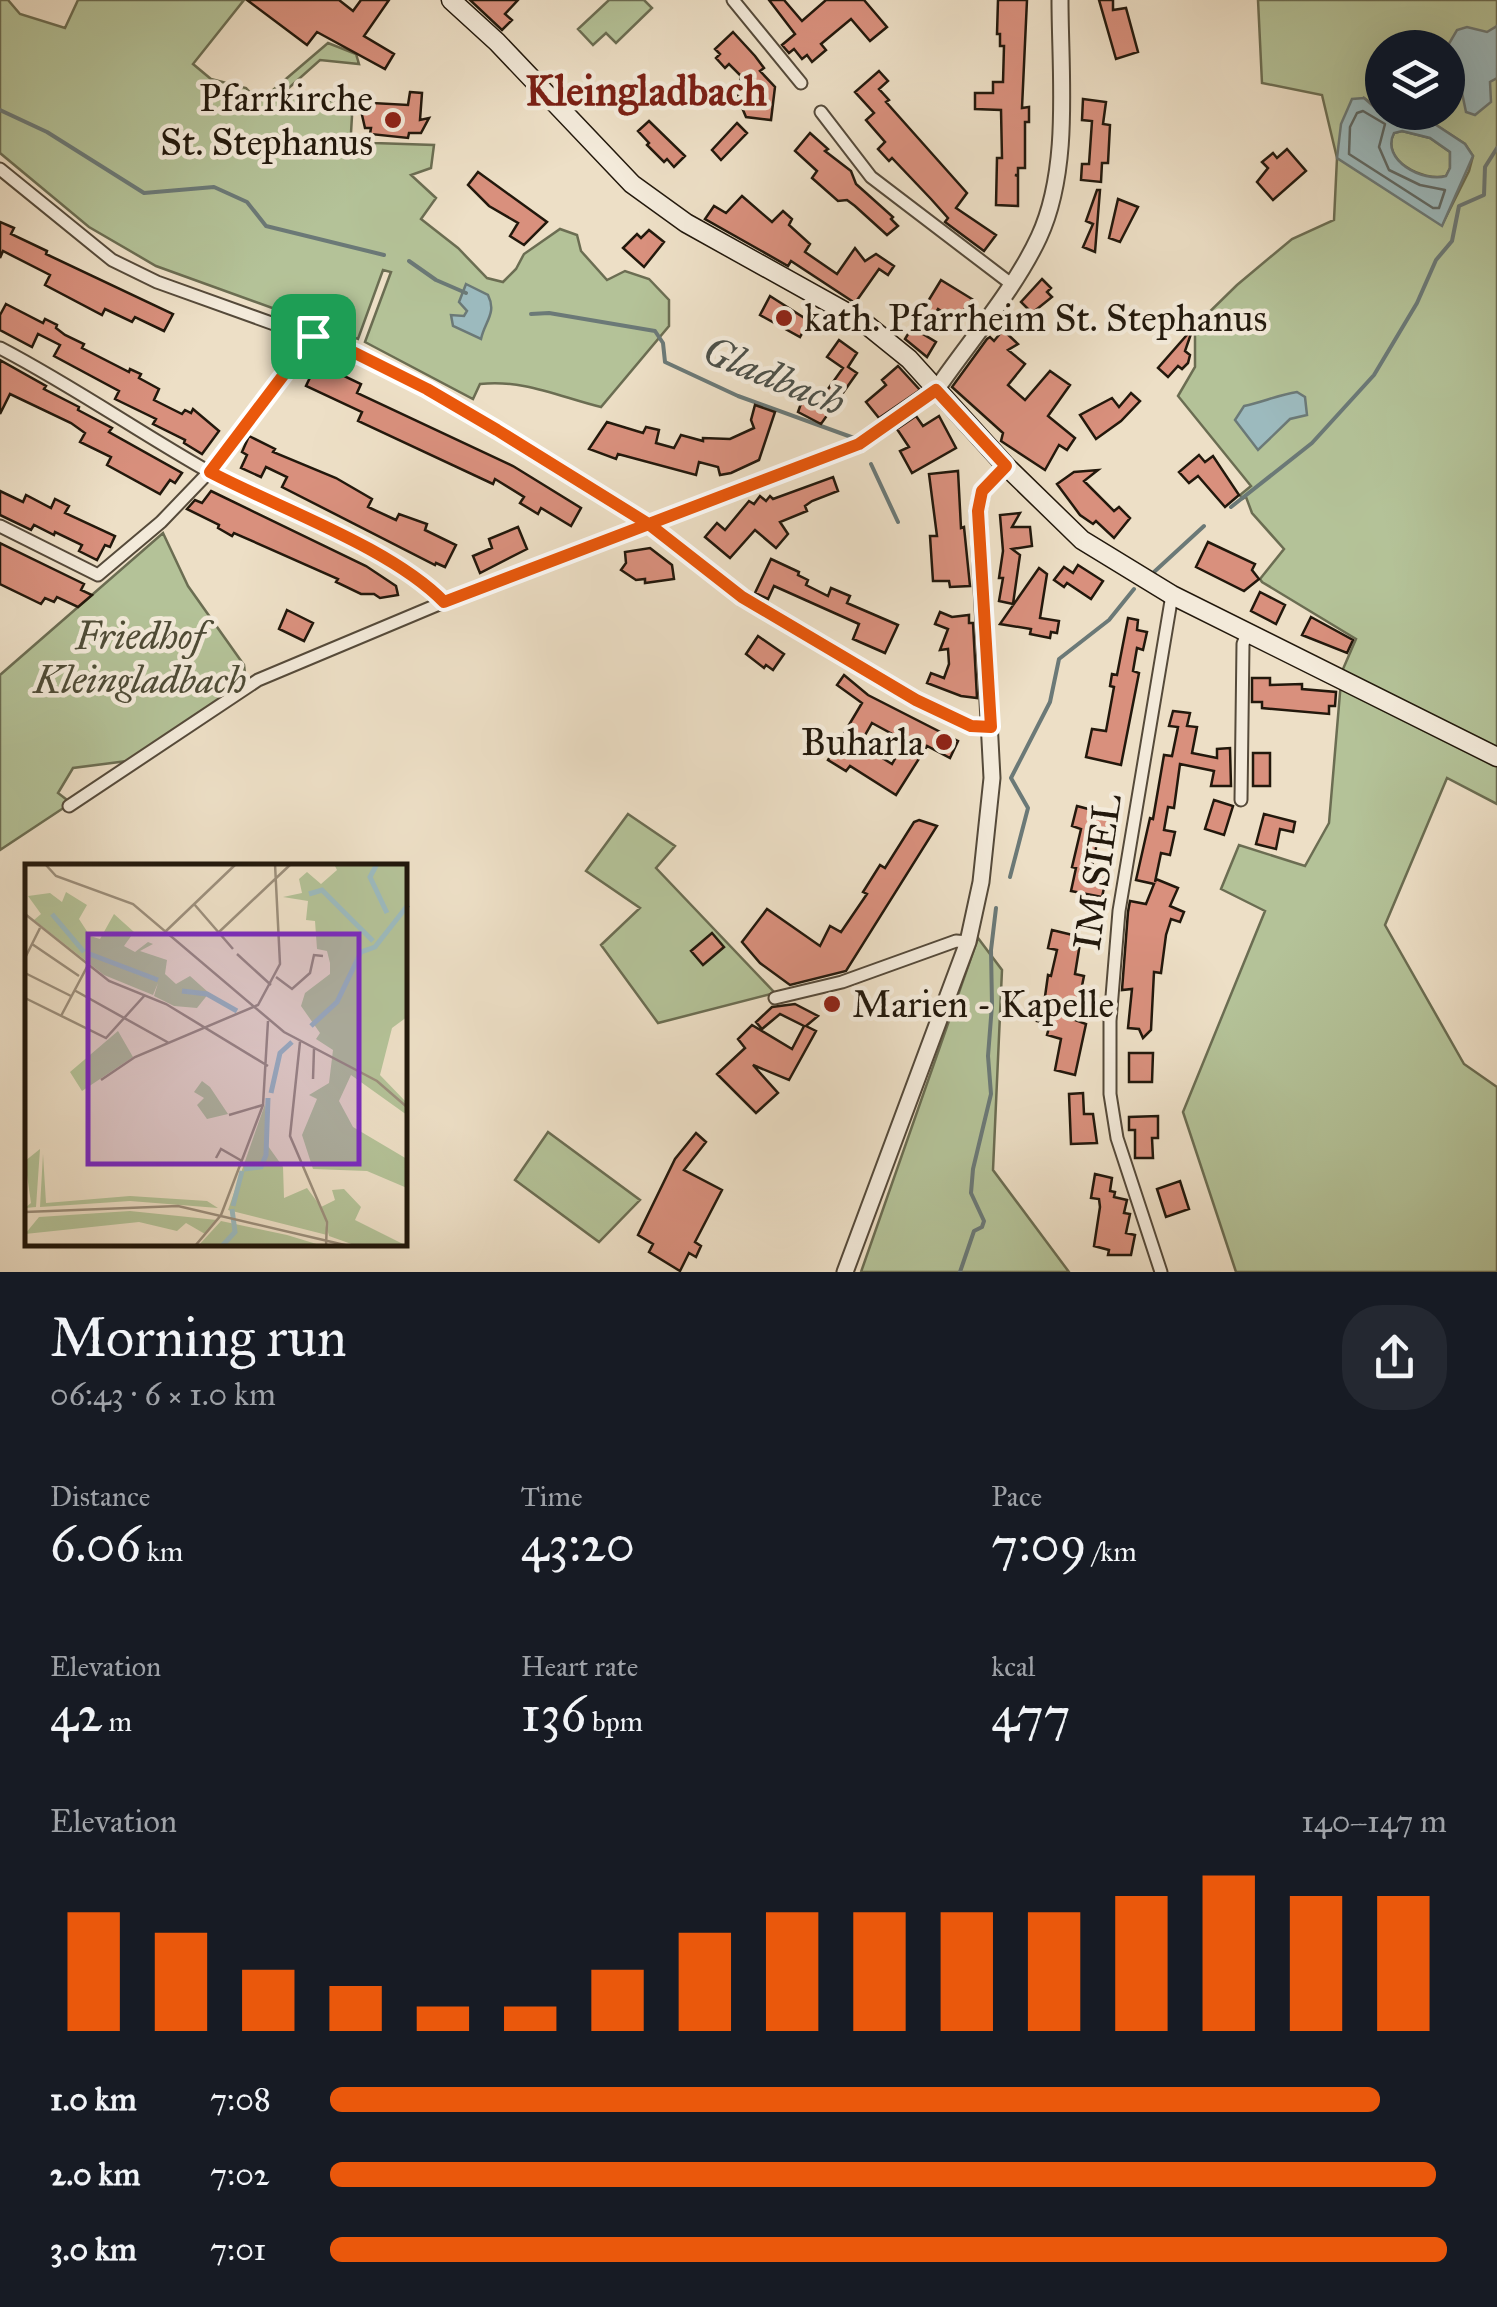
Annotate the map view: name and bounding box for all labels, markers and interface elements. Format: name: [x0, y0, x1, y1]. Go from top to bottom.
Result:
map controls: [1365, 30, 1465, 130]
button: layers: [1365, 30, 1465, 130]
district label: Kleingladbach: [525, 65, 768, 117]
place label: Pfarrkirche St. Stephanus: [160, 75, 373, 165]
marker: Pfarrkirche St. Stephanus: [382, 109, 404, 131]
pin: [271, 294, 356, 379]
place label: kath. Pfarrheim St. Stephanus: [804, 295, 1267, 341]
marker: kath. Pfarrheim St. Stephanus: [773, 307, 795, 329]
icon: arrive: [286, 309, 341, 364]
water label: Gladbach: [696, 325, 852, 427]
park label: Friedhof Kleingladbach: [32, 613, 246, 703]
place label: Buharla: [801, 719, 925, 765]
marker: Buharla: [933, 731, 955, 753]
street label: IM SIEL: [1063, 791, 1131, 953]
inset map: [25, 864, 408, 1247]
place label: Marien - Kapelle: [852, 981, 1114, 1027]
marker: Marien - Kapelle: [821, 993, 843, 1015]
text: Morning run: [50, 1304, 347, 1371]
button: share: [1342, 1305, 1447, 1410]
text: 06:43 · 6 × 1.0 km: [50, 1375, 276, 1414]
text: Distance: [50, 1479, 150, 1514]
text: Time: [521, 1479, 583, 1514]
text: Pace: [991, 1479, 1042, 1514]
text: 6.06: [50, 1514, 141, 1575]
text: 43:20: [521, 1514, 635, 1575]
text: 7:09: [991, 1514, 1087, 1575]
text: km: [141, 1534, 183, 1569]
text: /km: [1087, 1534, 1137, 1569]
text: Elevation: [50, 1649, 161, 1684]
text: Heart rate: [521, 1649, 638, 1684]
text: kcal: [991, 1649, 1035, 1684]
text: 42: [50, 1684, 103, 1745]
text: 136: [521, 1684, 586, 1745]
text: 477: [991, 1684, 1070, 1745]
text: m: [103, 1704, 132, 1739]
text: bpm: [586, 1704, 643, 1739]
text: Elevation: [50, 1802, 177, 1841]
text: 140–147 m: [1301, 1802, 1447, 1841]
text: 1.0 km: [50, 2080, 137, 2119]
text: 7:08: [210, 2080, 271, 2119]
text: 2.0 km: [50, 2155, 140, 2194]
text: 7:02: [210, 2155, 270, 2194]
text: 3.0 km: [50, 2230, 137, 2269]
text: 7:01: [210, 2230, 266, 2269]

